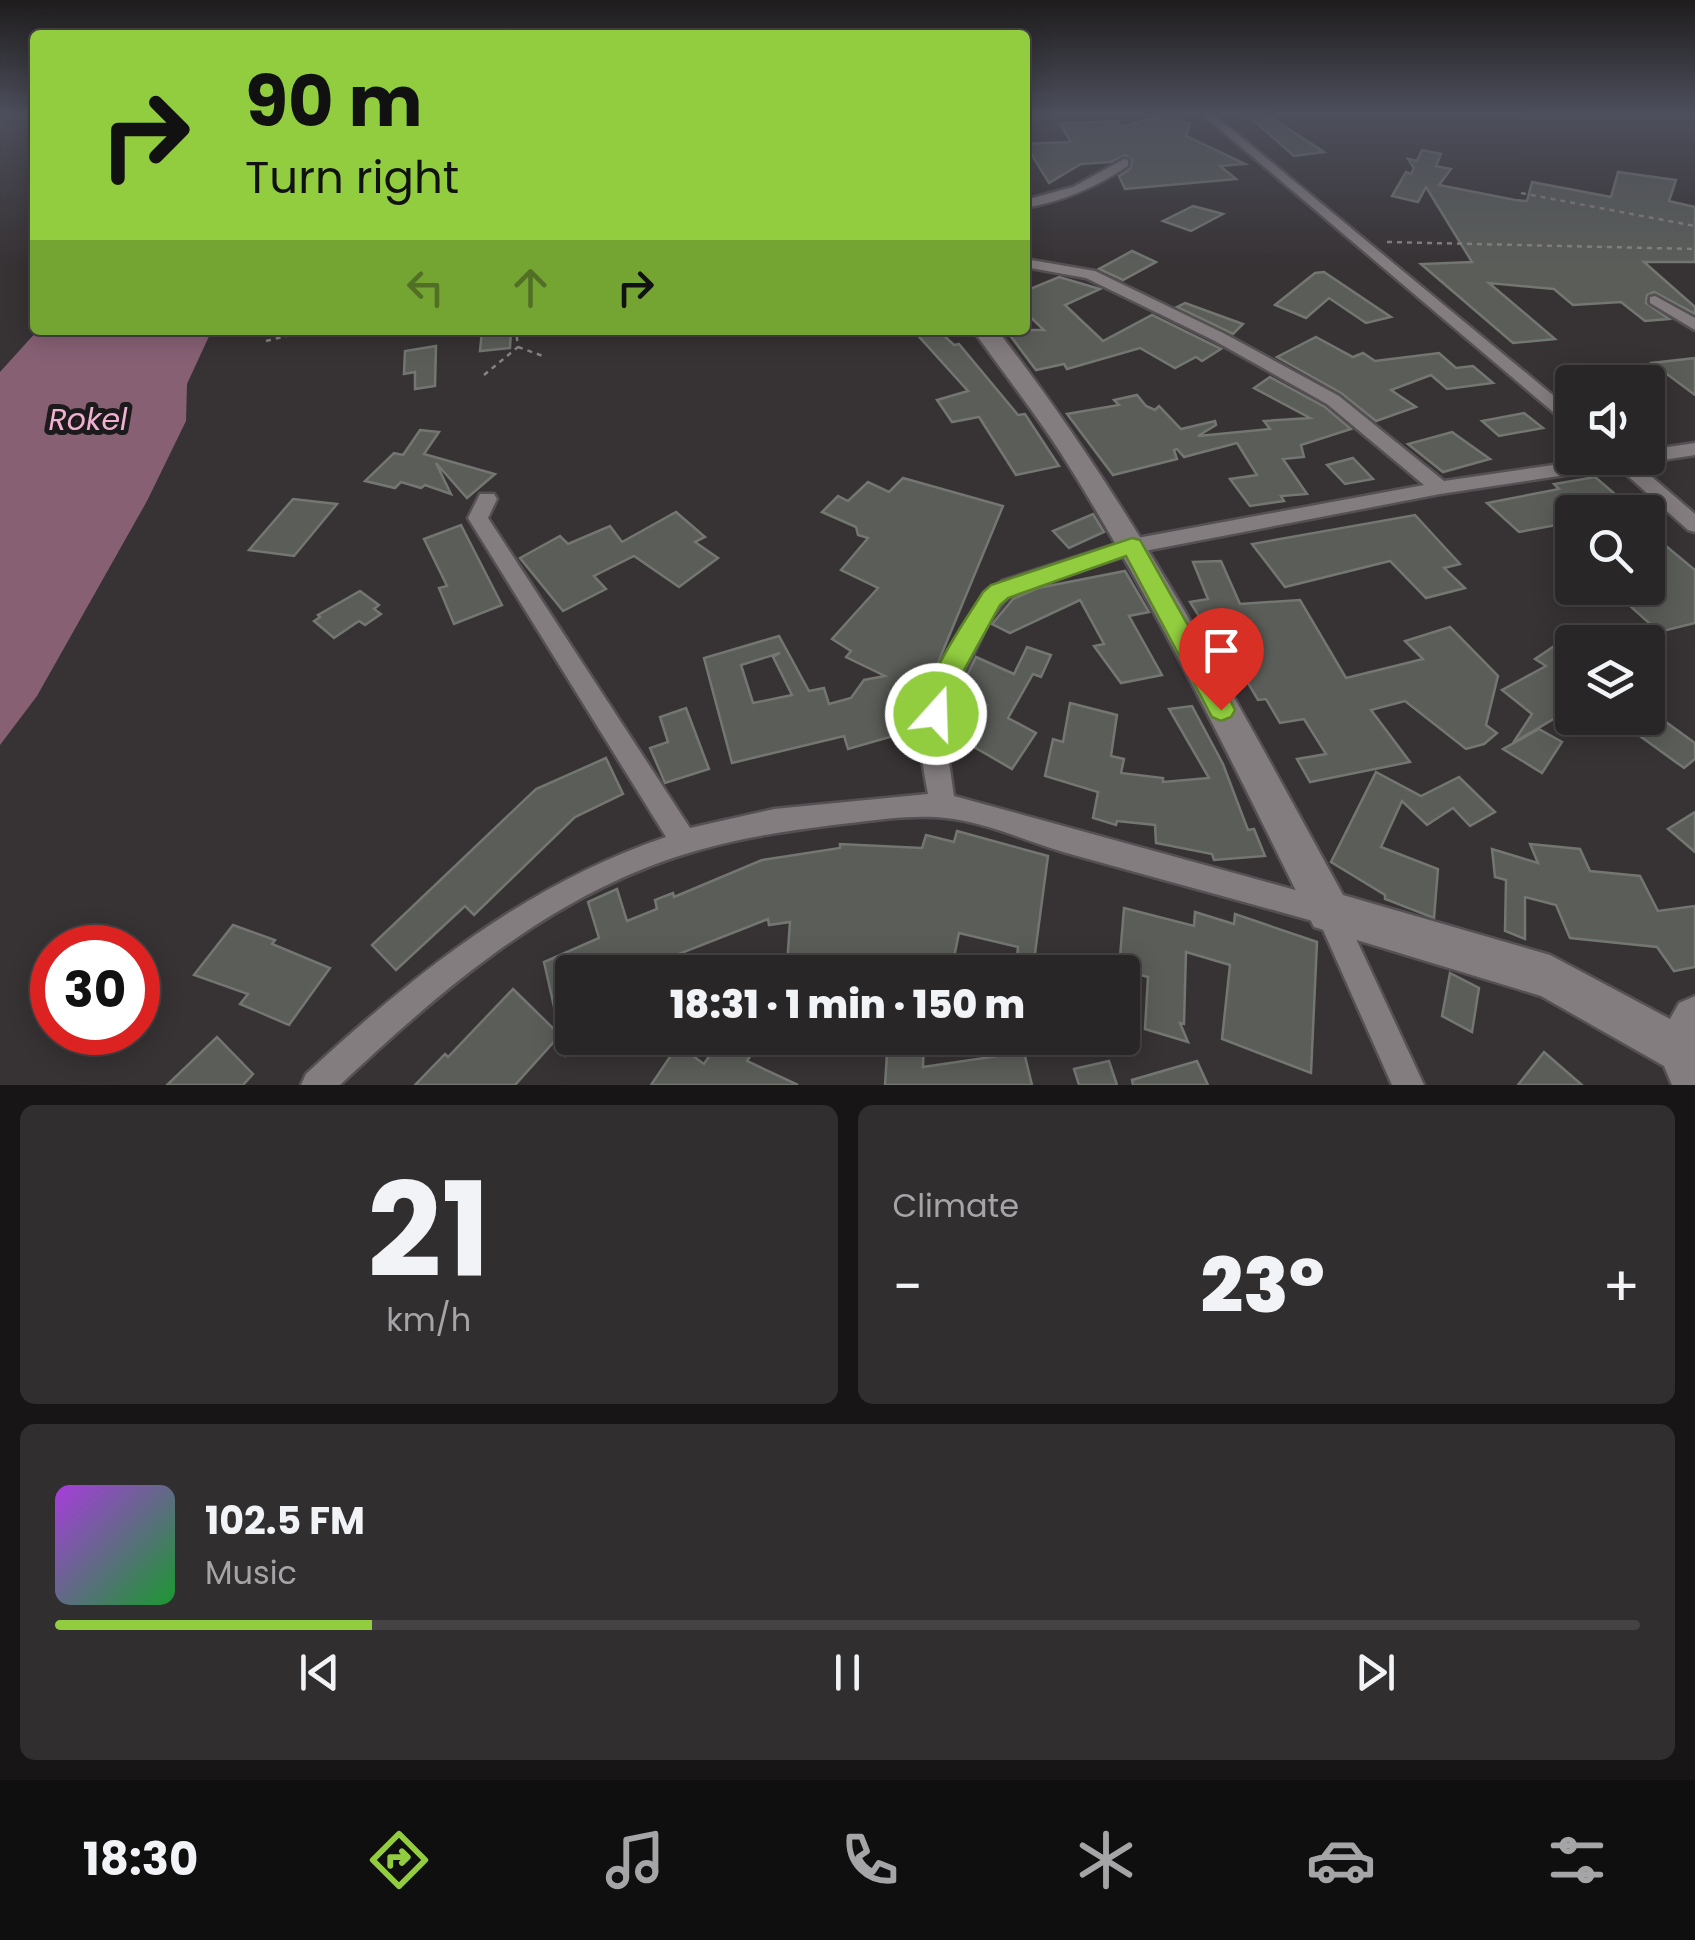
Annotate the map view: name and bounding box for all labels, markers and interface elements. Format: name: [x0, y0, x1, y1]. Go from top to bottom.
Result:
text: 90 m: [245, 52, 423, 151]
icon: right: [80, 70, 210, 200]
text: Turn right: [245, 146, 459, 209]
icon: left: [398, 260, 453, 315]
icon: ahead: [503, 260, 558, 315]
icon: right: [608, 260, 663, 315]
map controls: [1555, 365, 1665, 735]
button: sound: [1555, 365, 1665, 475]
water label: Rokel: [49, 398, 128, 441]
button: search: [1555, 495, 1665, 605]
pin: [1179, 608, 1264, 711]
icon: arrive: [1194, 623, 1249, 678]
button: layers: [1555, 625, 1665, 735]
position arrow: [884, 662, 988, 766]
speed limit sign: 30: [30, 925, 160, 1055]
text: 18:31 · 1 min · 150 m: [670, 978, 1025, 1031]
text: 21: [367, 1139, 490, 1322]
text: Climate: [893, 1183, 1019, 1228]
text: 23°: [1200, 1233, 1325, 1338]
text: −: [893, 1248, 923, 1325]
text: +: [1602, 1248, 1640, 1325]
text: km/h: [386, 1297, 471, 1342]
text: 102.5 FM: [205, 1494, 365, 1547]
text: Music: [205, 1550, 297, 1595]
icon: previous: [292, 1645, 347, 1700]
icon: pause: [820, 1645, 875, 1700]
icon: next: [1348, 1645, 1403, 1700]
icon: directions: [364, 1825, 434, 1895]
icon: music: [600, 1825, 670, 1895]
icon: phone: [835, 1825, 905, 1895]
icon: climate: [1071, 1825, 1141, 1895]
icon: car: [1306, 1825, 1376, 1895]
icon: filters: [1542, 1825, 1612, 1895]
text: 18:30: [83, 1828, 198, 1891]

